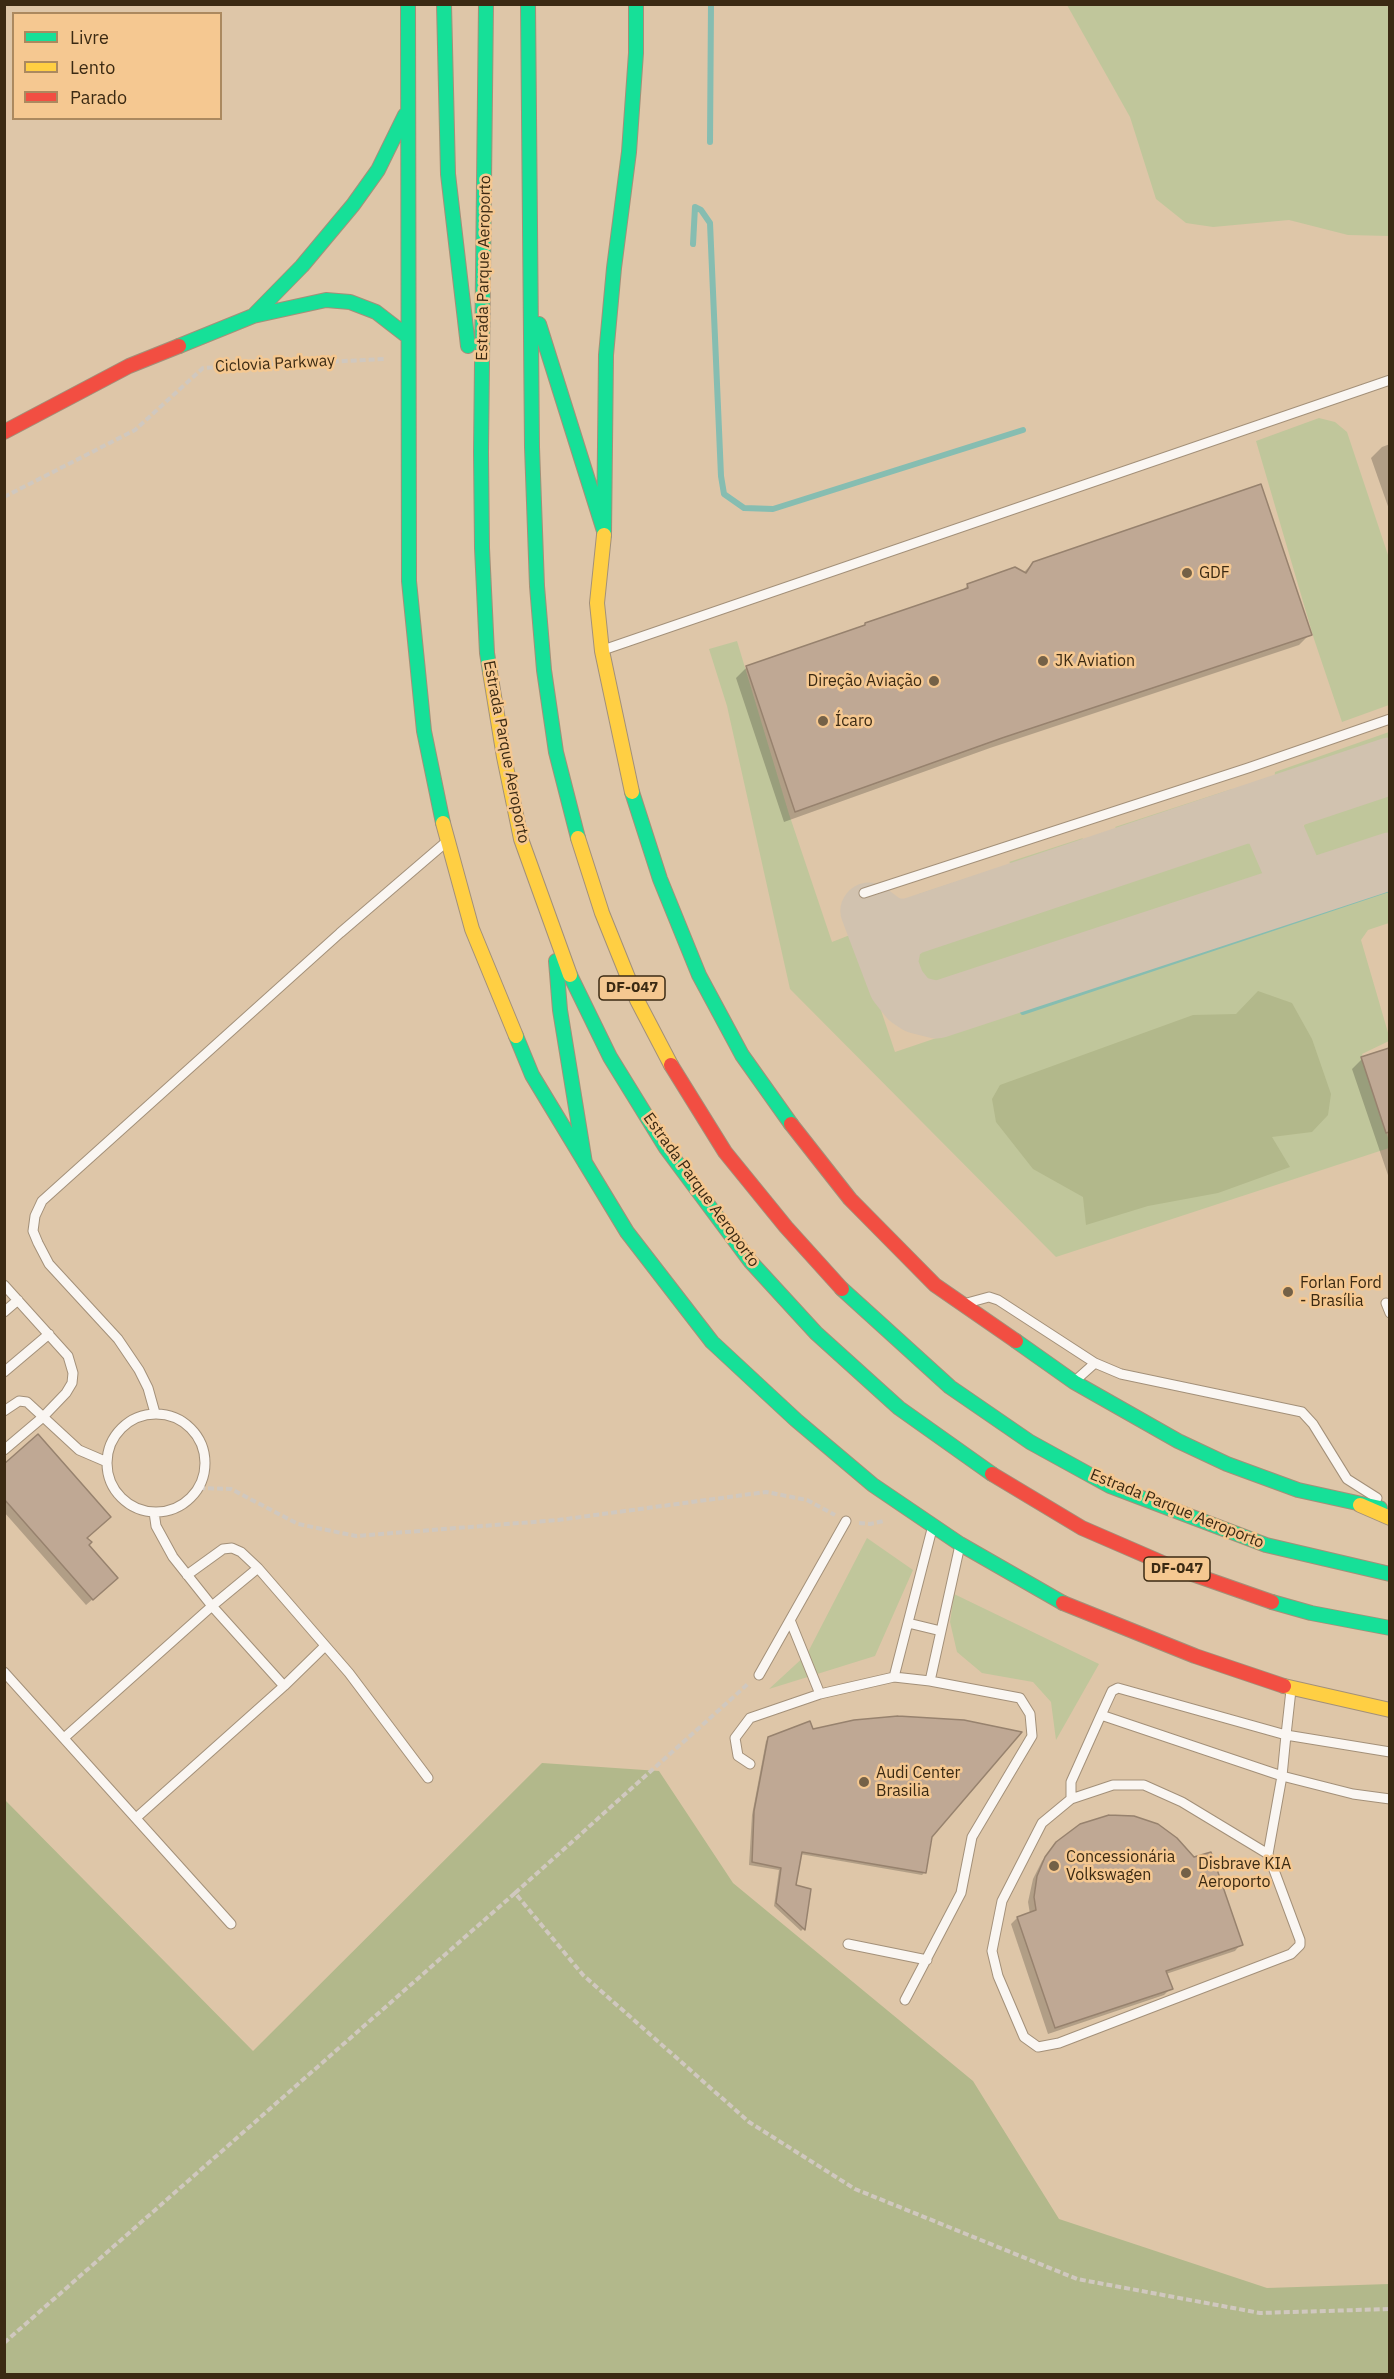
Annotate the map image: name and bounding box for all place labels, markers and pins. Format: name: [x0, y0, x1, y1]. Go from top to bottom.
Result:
place label: GDF: [1199, 563, 1230, 583]
marker: GDF: [1180, 566, 1194, 580]
place label: JK Aviation: [1055, 651, 1135, 671]
marker: JK Aviation: [1036, 654, 1050, 668]
place label: Direção Aviação: [807, 671, 922, 691]
marker: Direção Aviação: [927, 674, 941, 688]
place label: Ícaro: [835, 711, 873, 731]
marker: Ícaro: [816, 714, 830, 728]
place label: Forlan Ford - Brasília: [1300, 1273, 1382, 1311]
marker: Forlan Ford - Brasília: [1281, 1285, 1295, 1299]
place label: Audi Center Brasilia: [876, 1763, 960, 1801]
marker: Audi Center Brasilia: [857, 1775, 871, 1789]
place label: Concessionária Volkswagen: [1066, 1847, 1175, 1885]
place label: Disbrave KIA Aeroporto: [1198, 1854, 1291, 1892]
marker: Concessionária Volkswagen: [1047, 1859, 1061, 1873]
marker: Disbrave KIA Aeroporto: [1179, 1866, 1193, 1880]

